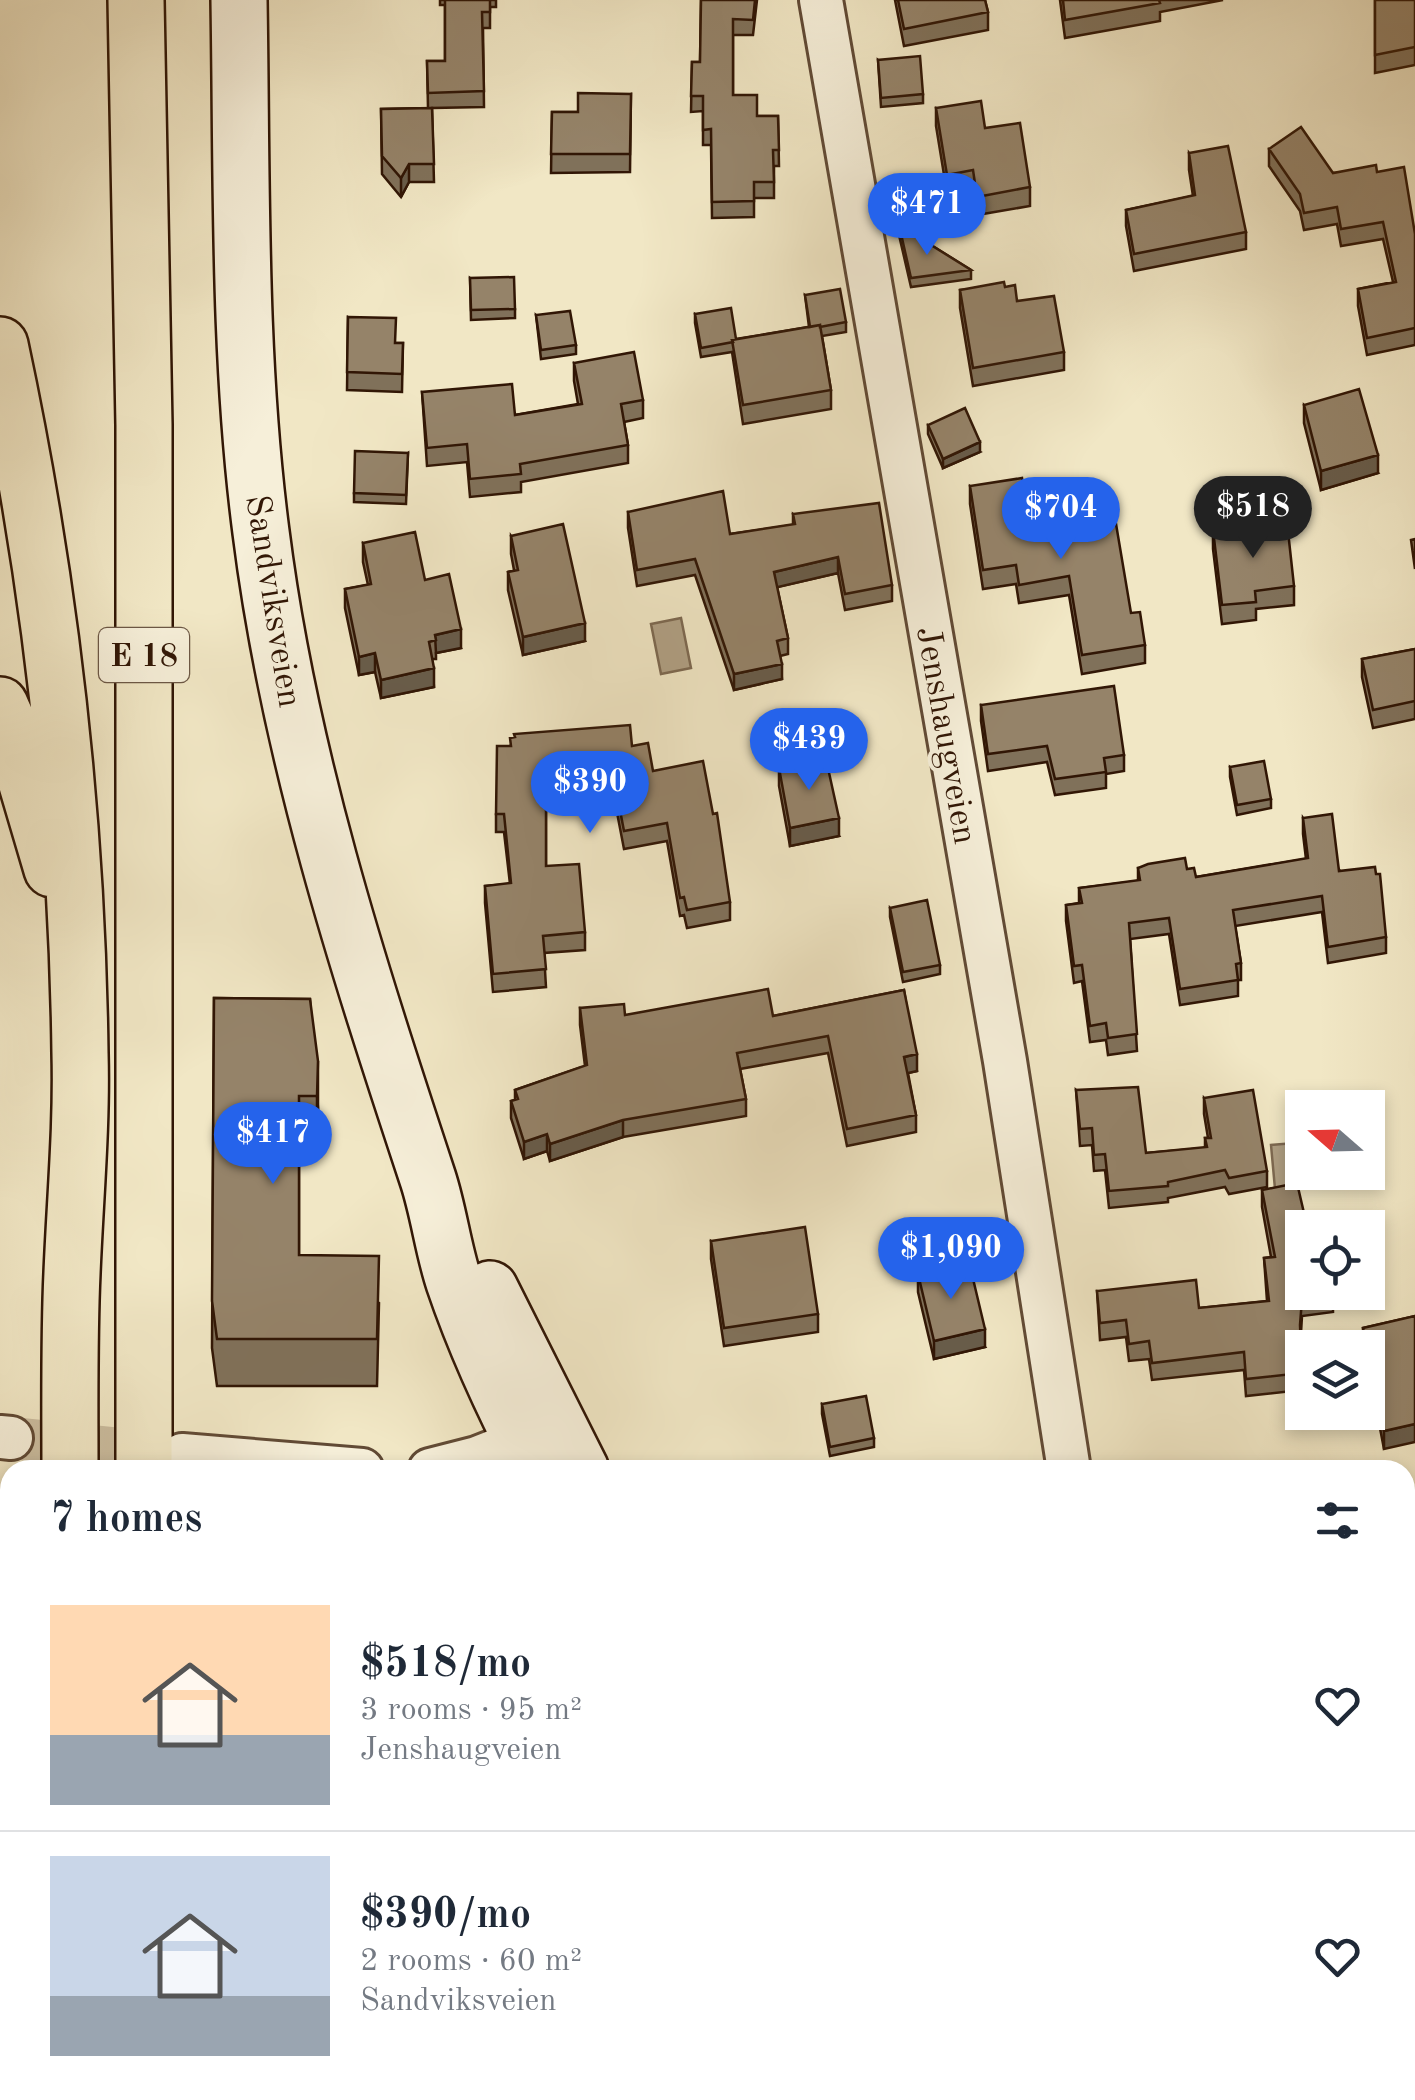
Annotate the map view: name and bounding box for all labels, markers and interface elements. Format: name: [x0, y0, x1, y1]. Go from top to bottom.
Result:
pin: $471: [868, 173, 986, 258]
text: $471: [890, 189, 964, 221]
pin: $518: [1194, 476, 1312, 561]
pin: $704: [1002, 477, 1120, 562]
street label: Sandviksveien: [238, 492, 307, 710]
text: $518: [1216, 492, 1290, 524]
text: $704: [1024, 493, 1098, 525]
street label: Jenshaugveien: [909, 624, 982, 847]
road number: E 18: [99, 628, 189, 682]
pin: $439: [750, 708, 868, 793]
text: $439: [772, 724, 846, 756]
pin: $390: [531, 751, 649, 836]
text: $390: [553, 767, 627, 799]
north arrow: [1285, 1090, 1385, 1190]
map controls: [1285, 1090, 1385, 1430]
pin: $417: [214, 1102, 332, 1187]
text: $417: [236, 1118, 310, 1150]
button: locate: [1285, 1210, 1385, 1310]
pin: $1,090: [870, 1217, 1032, 1302]
text: $1,090: [900, 1233, 1002, 1265]
button: layers: [1285, 1330, 1385, 1430]
icon: filters: [1310, 1493, 1365, 1548]
text: 7 homes: [50, 1499, 202, 1541]
text: $518/mo: [360, 1644, 531, 1686]
icon: home: [130, 1645, 250, 1765]
icon: heart: [1310, 1678, 1365, 1733]
text: 3 rooms · 95 m²: [360, 1695, 582, 1727]
text: Jenshaugveien: [360, 1735, 562, 1767]
text: $390/mo: [360, 1895, 531, 1937]
icon: home: [130, 1896, 250, 2016]
icon: heart: [1310, 1929, 1365, 1984]
text: 2 rooms · 60 m²: [360, 1946, 582, 1978]
text: Sandviksveien: [360, 1986, 557, 2018]

